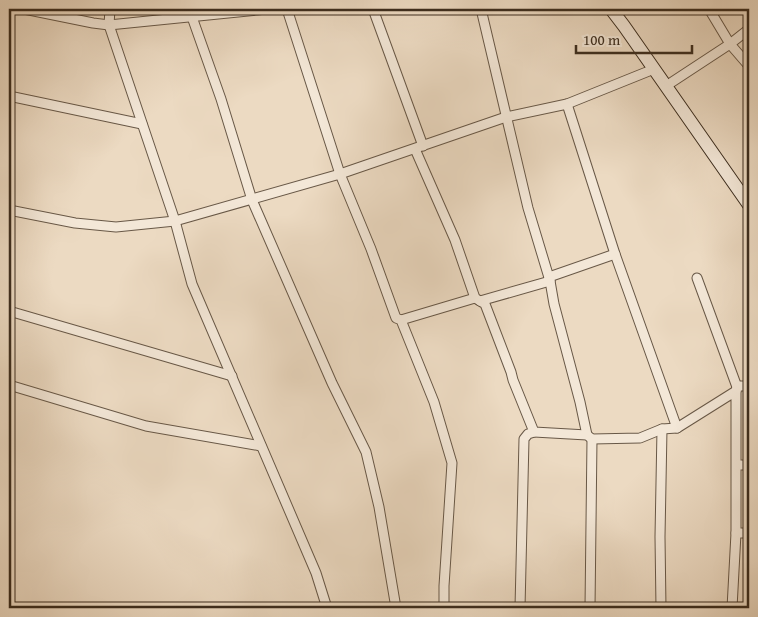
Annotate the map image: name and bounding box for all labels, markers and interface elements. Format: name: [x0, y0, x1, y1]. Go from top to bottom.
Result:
scale bar: [576, 22, 692, 54]
text: 100 m: [583, 29, 621, 50]

